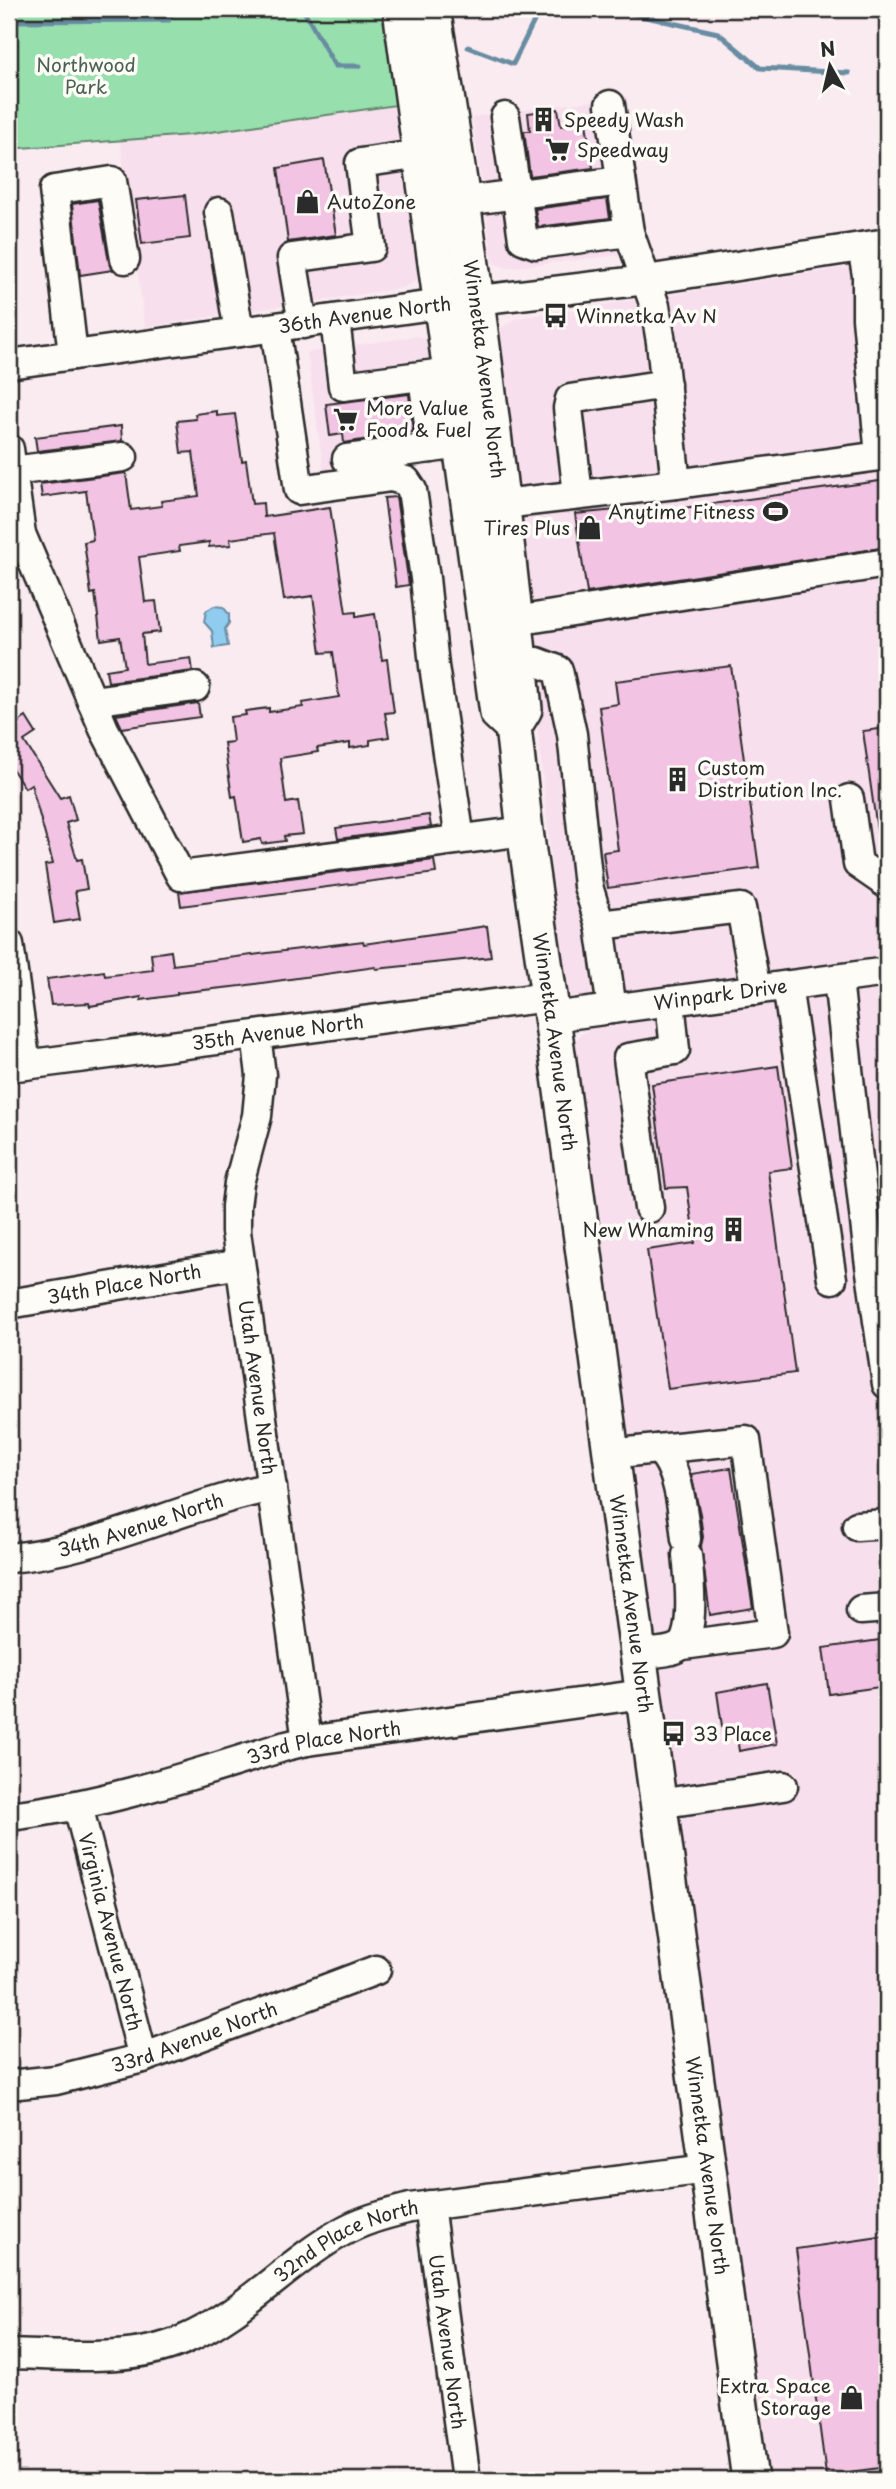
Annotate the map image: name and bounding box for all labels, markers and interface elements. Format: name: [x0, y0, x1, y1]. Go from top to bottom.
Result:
north arrow: [794, 32, 864, 102]
text: N: [818, 33, 837, 63]
park label: Northwood Park: [36, 50, 136, 100]
place label: Speedy Wash: [564, 105, 684, 133]
building icon: Speedy Wash: [530, 106, 558, 134]
place label: Speedway: [577, 135, 669, 163]
supermarket icon: Speedway: [543, 136, 571, 164]
place label: AutoZone: [327, 187, 416, 215]
shop icon: AutoZone: [293, 188, 321, 216]
street label: Winnetka Avenue North: [458, 258, 513, 480]
street label: 36th Avenue North: [276, 288, 452, 339]
place label: Winnetka Av N: [576, 301, 717, 329]
bus stop icon: Winnetka Av N: [542, 302, 570, 330]
place label: More Value Food & Fuel: [366, 393, 472, 443]
supermarket icon: More Value Food & Fuel: [332, 405, 360, 433]
place label: Anytime Fitness: [608, 497, 755, 525]
sports icon: Anytime Fitness: [761, 498, 789, 526]
place label: Tires Plus: [484, 513, 570, 541]
shop icon: Tires Plus: [576, 514, 604, 542]
place label: Custom Distribution Inc.: [697, 753, 842, 803]
building icon: Custom Distribution Inc.: [663, 765, 691, 793]
street label: Winnetka Avenue North: [527, 931, 585, 1153]
street label: Winpark Drive: [652, 971, 789, 1016]
street label: 35th Avenue North: [190, 1006, 365, 1056]
place label: New Whaming: [582, 1215, 714, 1243]
building icon: New Whaming: [720, 1216, 748, 1244]
street label: 34th Place North: [45, 1256, 203, 1310]
street label: Utah Avenue North: [233, 1298, 285, 1477]
street label: 34th Avenue North: [55, 1485, 227, 1563]
street label: Winnetka Avenue North: [604, 1493, 661, 1715]
street label: 33rd Place North: [243, 1713, 402, 1770]
place label: 33 Place: [693, 1719, 772, 1747]
bus stop icon: 33 Place: [659, 1720, 687, 1748]
street label: Virginia Avenue North: [72, 1830, 150, 2034]
street label: 33rd Avenue North: [108, 1994, 281, 2079]
street label: Winnetka Avenue North: [680, 2054, 737, 2277]
street label: 32nd Place North: [267, 2192, 420, 2288]
street label: Utah Avenue North: [423, 2252, 474, 2431]
place label: Extra Space Storage: [719, 2371, 831, 2421]
shop icon: Extra Space Storage: [837, 2383, 865, 2411]

